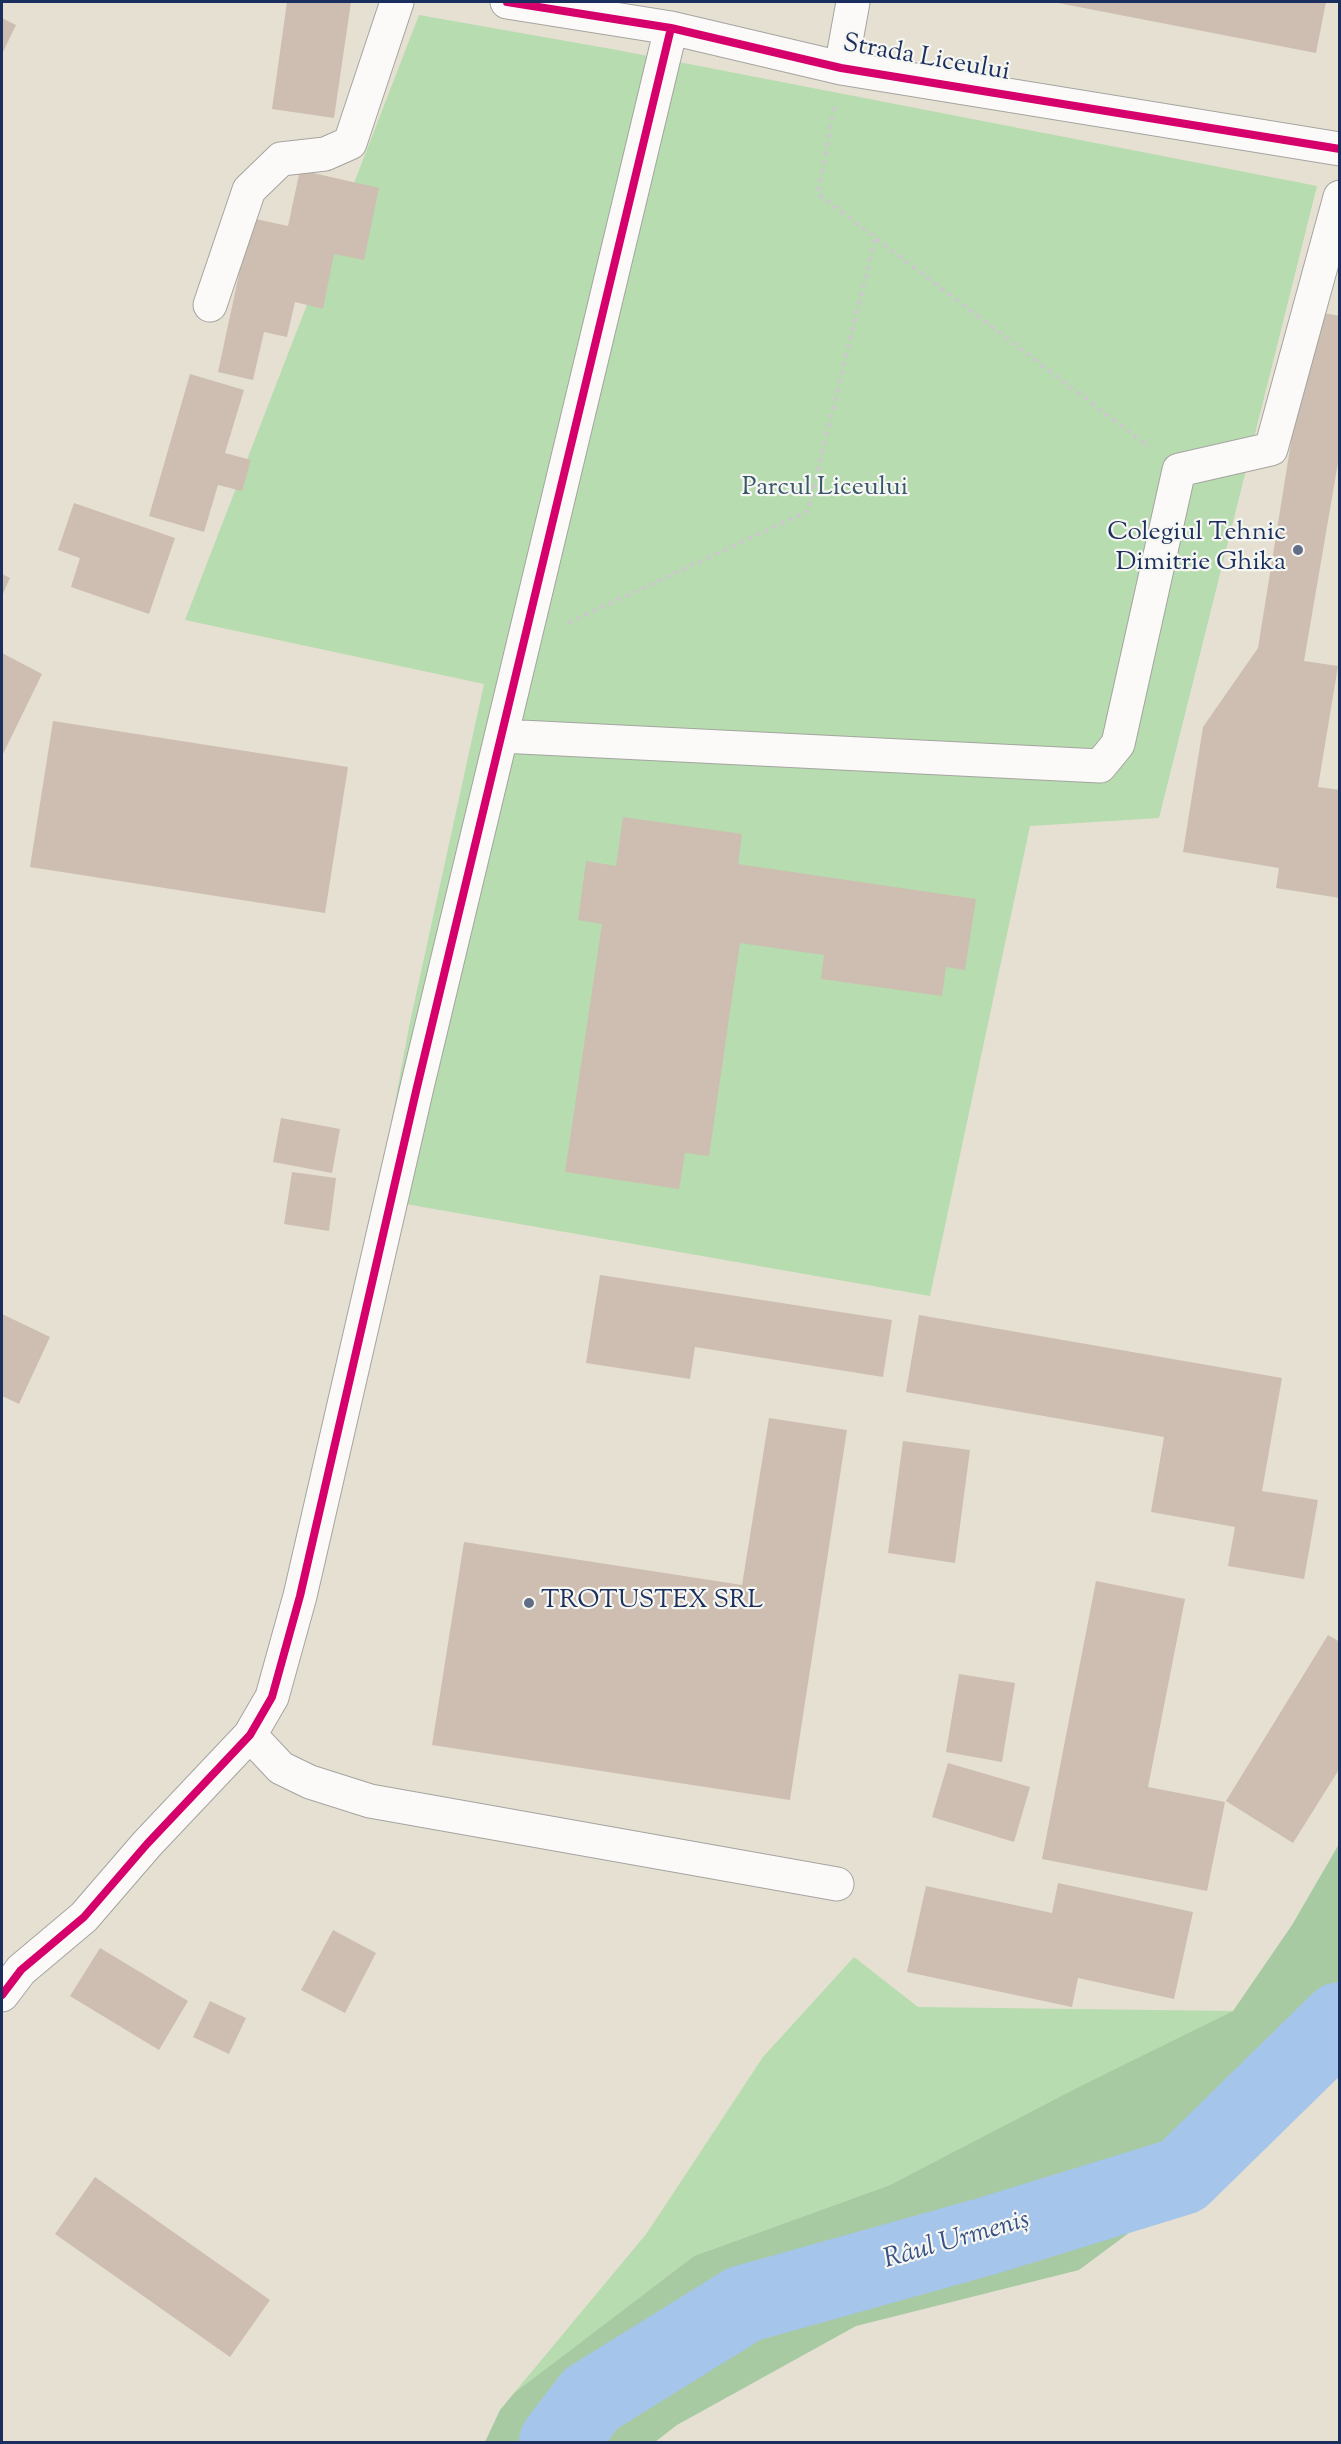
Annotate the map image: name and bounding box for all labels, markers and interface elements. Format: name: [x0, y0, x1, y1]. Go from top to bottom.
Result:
street label: Strada Liceului: [840, 30, 1012, 90]
park label: Parcul Liceului: [742, 474, 908, 506]
place label: Colegiul Tehnic Dimitrie Ghika: [1107, 519, 1286, 580]
marker: Colegiul Tehnic Dimitrie Ghika: [1291, 543, 1305, 557]
place label: TROTUSTEX SRL: [541, 1587, 763, 1619]
marker: TROTUSTEX SRL: [522, 1596, 536, 1610]
water label: Râul Urmeniș: [880, 2206, 1034, 2278]

